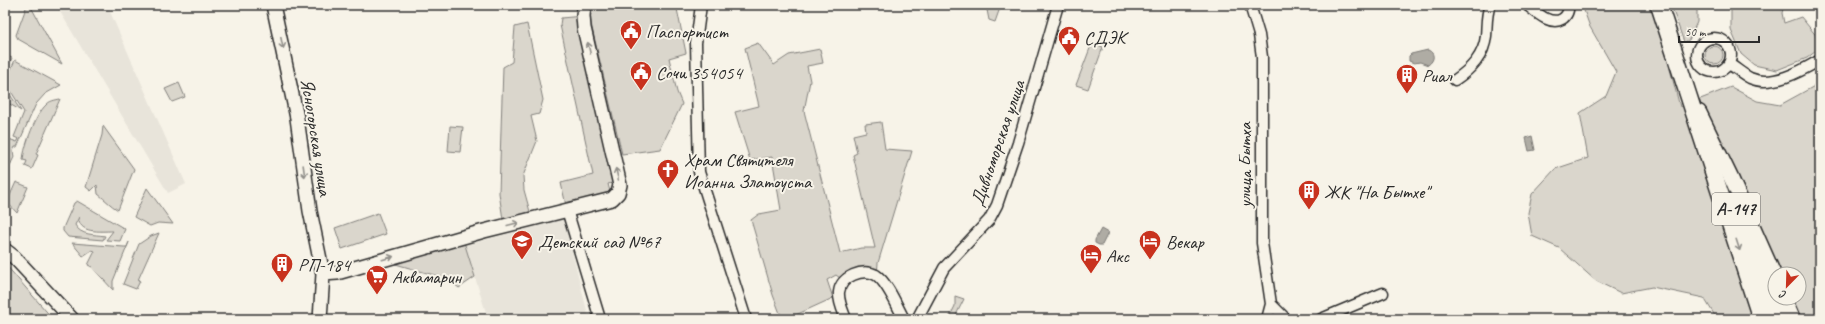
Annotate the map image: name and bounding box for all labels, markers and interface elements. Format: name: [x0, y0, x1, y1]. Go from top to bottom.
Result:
public building icon: Паспортист: [618, 18, 644, 51]
scale bar: [1679, 18, 1759, 44]
place label: Паспортист: [646, 20, 729, 44]
public building icon: СДЭК: [1056, 24, 1082, 57]
text: 50 m: [1685, 24, 1707, 40]
place label: СДЭК: [1084, 26, 1129, 50]
one-way arrow: [278, 36, 286, 49]
one-way arrow: [584, 41, 592, 54]
public building icon: Сочи 354054: [628, 59, 654, 92]
place label: Сочи 354054: [656, 61, 745, 85]
building icon: Риал: [1394, 62, 1420, 95]
place label: Риал: [1422, 64, 1453, 88]
street label: Дивноморская улица: [965, 76, 1031, 210]
street label: Ясногорская улица: [295, 77, 337, 199]
street label: улица Бытха: [1233, 121, 1257, 209]
place label: Храм Святителя Иоанна Златоуста: [684, 148, 813, 194]
church icon: Храм Святителя Иоанна Златоуста: [655, 157, 681, 190]
one-way arrow: [300, 164, 308, 177]
one-way arrow: [613, 168, 621, 181]
building icon: ЖК "На Бытхе": [1296, 178, 1322, 211]
place label: ЖК "На Бытхе": [1324, 180, 1432, 204]
road number: А-147: [1712, 193, 1760, 225]
one-way arrow: [506, 219, 519, 227]
school or university icon: Детский сад №67: [509, 228, 535, 261]
hotel icon: Векар: [1137, 228, 1163, 261]
place label: Детский сад №67: [538, 230, 662, 254]
place label: Векар: [1166, 230, 1206, 254]
one-way arrow: [1734, 238, 1742, 250]
hotel icon: Акс: [1078, 242, 1104, 275]
place label: Акс: [1106, 244, 1130, 268]
building icon: РП-184: [269, 251, 295, 284]
place label: РП-184: [298, 253, 353, 277]
one-way arrow: [381, 254, 394, 262]
supermarket icon: Аквамарин: [364, 263, 390, 296]
place label: Аквамарин: [392, 265, 462, 289]
north arrow: [1767, 266, 1807, 306]
text: С: [1776, 287, 1788, 303]

